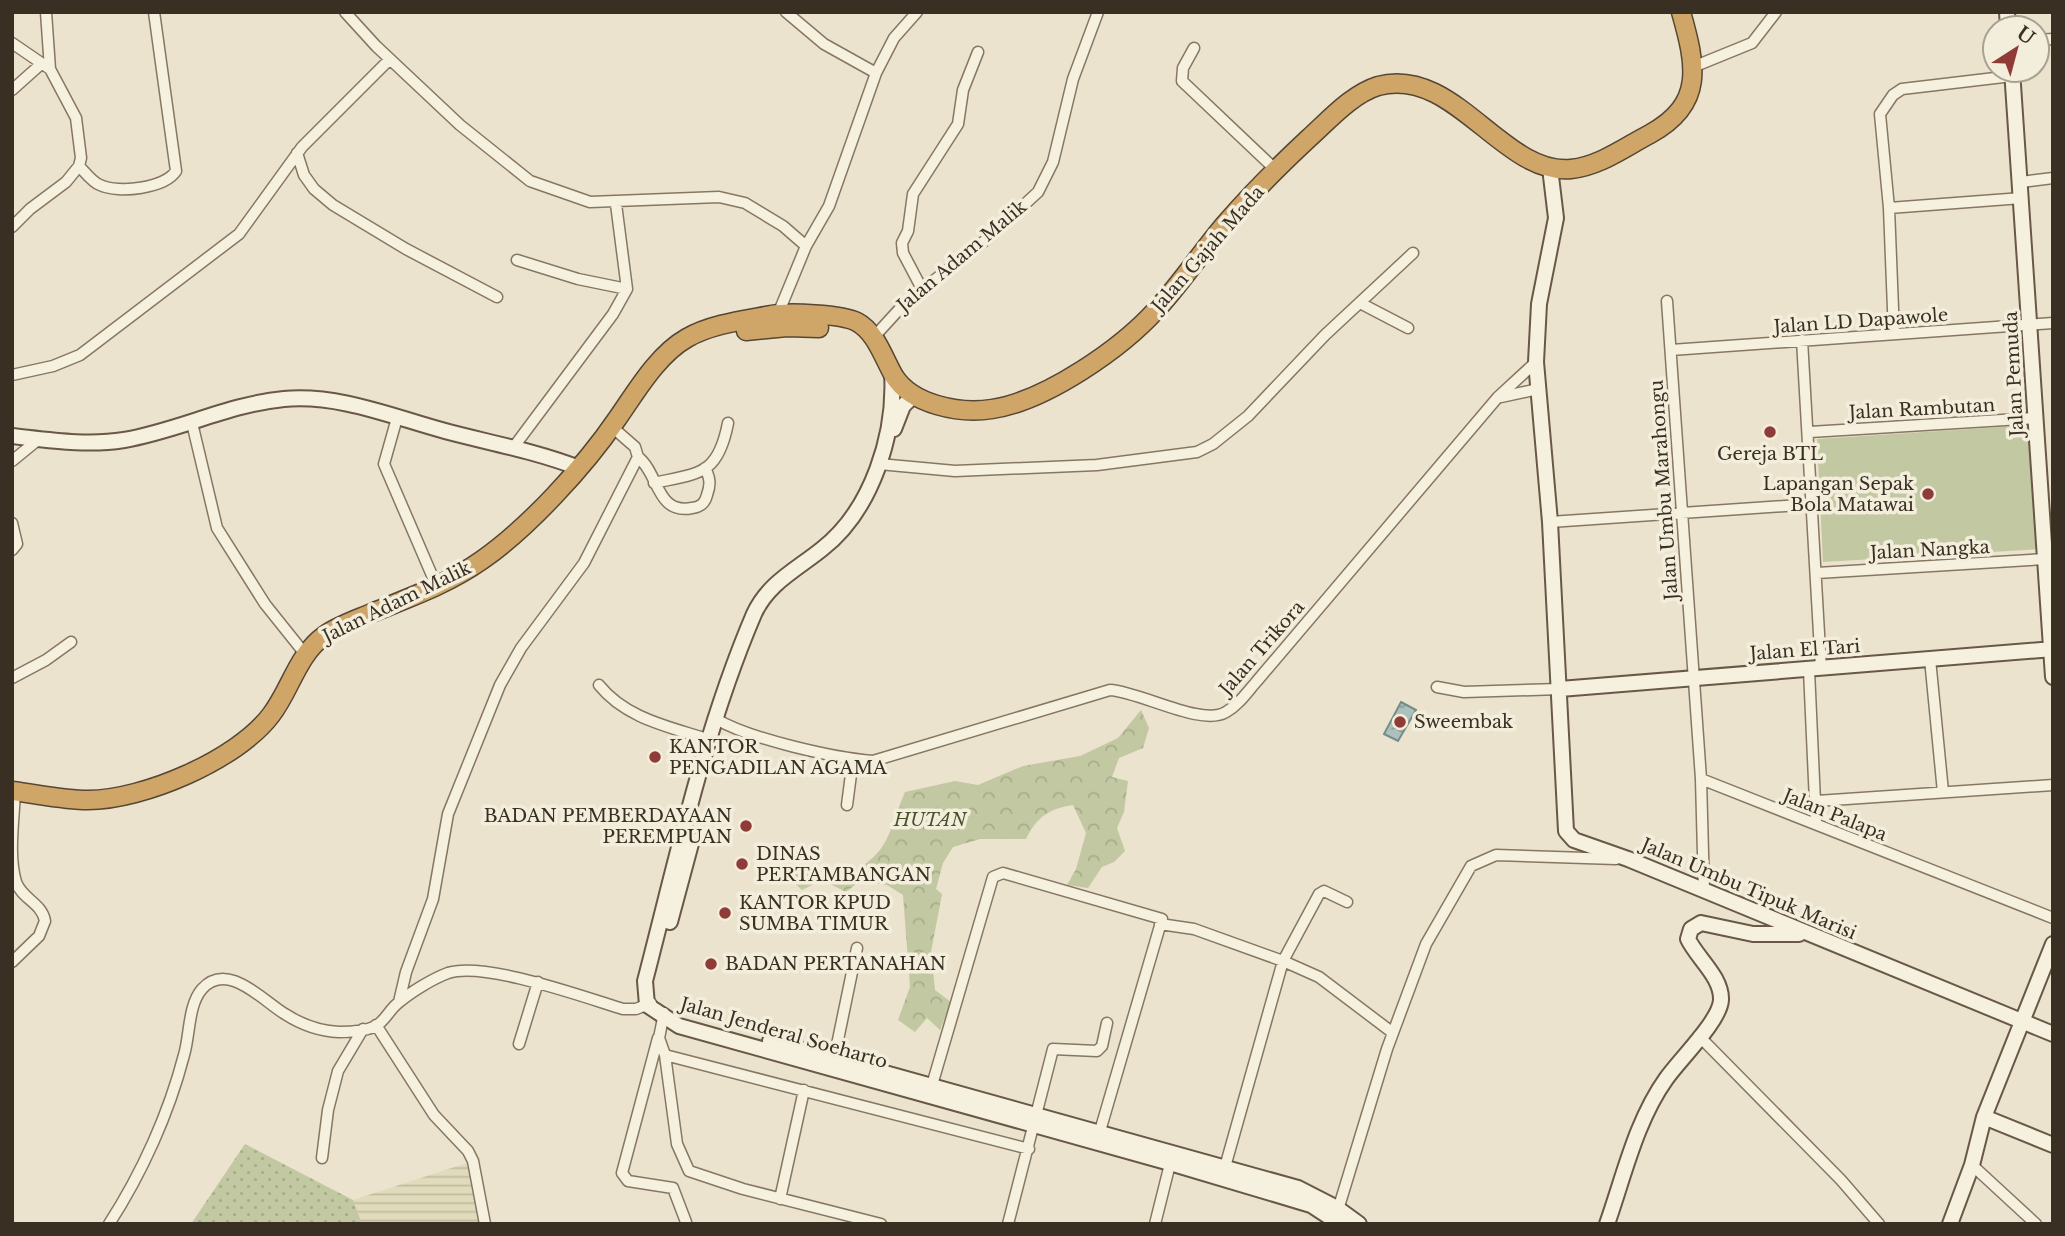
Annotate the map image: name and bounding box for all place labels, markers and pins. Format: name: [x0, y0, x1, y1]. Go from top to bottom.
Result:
marker: Gereja BTL: [1762, 424, 1778, 440]
place label: Gereja BTL: [1717, 443, 1823, 465]
place label: Lapangan Sepak Bola Matawai: [1763, 473, 1914, 516]
marker: Lapangan Sepak Bola Matawai: [1920, 486, 1936, 502]
place label: Sweembak: [1414, 711, 1513, 733]
marker: Sweembak: [1392, 714, 1408, 730]
place label: KANTOR PENGADILAN AGAMA: [669, 736, 888, 779]
marker: KANTOR PENGADILAN AGAMA: [647, 749, 663, 765]
place label: BADAN PEMBERDAYAAN PEREMPUAN: [484, 805, 732, 848]
marker: BADAN PEMBERDAYAAN PEREMPUAN: [738, 818, 754, 834]
place label: DINAS PERTAMBANGAN: [756, 843, 931, 886]
marker: DINAS PERTAMBANGAN: [734, 856, 750, 872]
place label: KANTOR KPUD SUMBA TIMUR: [739, 892, 891, 935]
marker: KANTOR KPUD SUMBA TIMUR: [717, 905, 733, 921]
place label: BADAN PERTANAHAN: [725, 953, 946, 975]
marker: BADAN PERTANAHAN: [703, 956, 719, 972]

